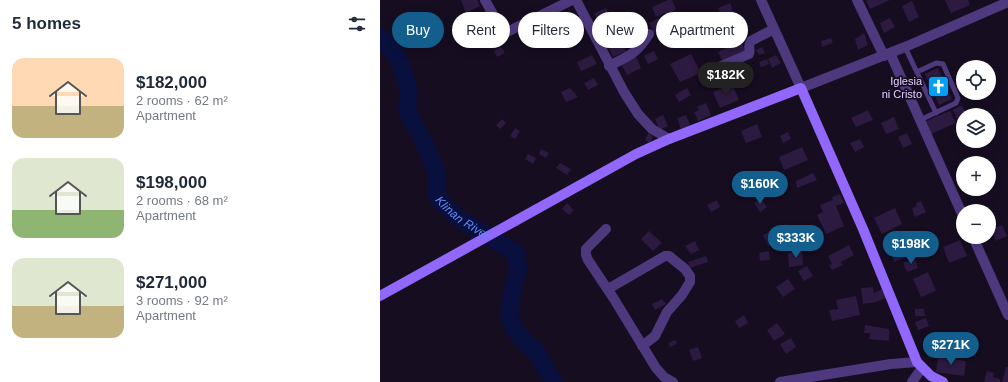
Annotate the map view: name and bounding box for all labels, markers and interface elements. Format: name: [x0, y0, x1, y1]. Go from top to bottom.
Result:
chip: Buy: [392, 12, 444, 48]
chip: Rent: [452, 12, 510, 48]
chip: Filters: [518, 12, 584, 48]
chip: New: [592, 12, 648, 48]
chip: Apartment: [656, 12, 748, 48]
icon: filters: [346, 13, 368, 35]
text: 5 homes: [12, 14, 81, 33]
map controls: [956, 60, 996, 244]
button: locate: [956, 60, 996, 100]
pin: $182K: [698, 62, 754, 96]
text: $182K: [707, 67, 745, 82]
text: $182,000: [136, 73, 207, 92]
icon: home: [44, 74, 92, 122]
church icon: Iglesia ni Cristo: [925, 74, 951, 100]
place label: Iglesia ni Cristo: [882, 75, 923, 100]
text: 2 rooms · 62 m²: [136, 93, 228, 108]
text: Apartment: [136, 108, 196, 123]
button: layers: [956, 108, 996, 148]
button: +: [956, 156, 996, 196]
pin: $160K: [732, 171, 788, 205]
text: $198,000: [136, 173, 207, 192]
icon: home: [44, 174, 92, 222]
text: $160K: [741, 176, 779, 191]
text: 2 rooms · 68 m²: [136, 193, 228, 208]
water label: Klinan River: [433, 193, 494, 243]
button: −: [956, 204, 996, 244]
text: Apartment: [136, 208, 196, 223]
pin: $333K: [768, 225, 824, 259]
text: $333K: [777, 230, 815, 245]
pin: $198K: [883, 231, 939, 265]
text: $198K: [892, 236, 930, 251]
text: $271,000: [136, 273, 207, 292]
icon: home: [44, 274, 92, 322]
text: 3 rooms · 92 m²: [136, 293, 228, 308]
text: Apartment: [136, 308, 196, 323]
pin: $271K: [923, 332, 979, 366]
text: $271K: [932, 337, 970, 352]

